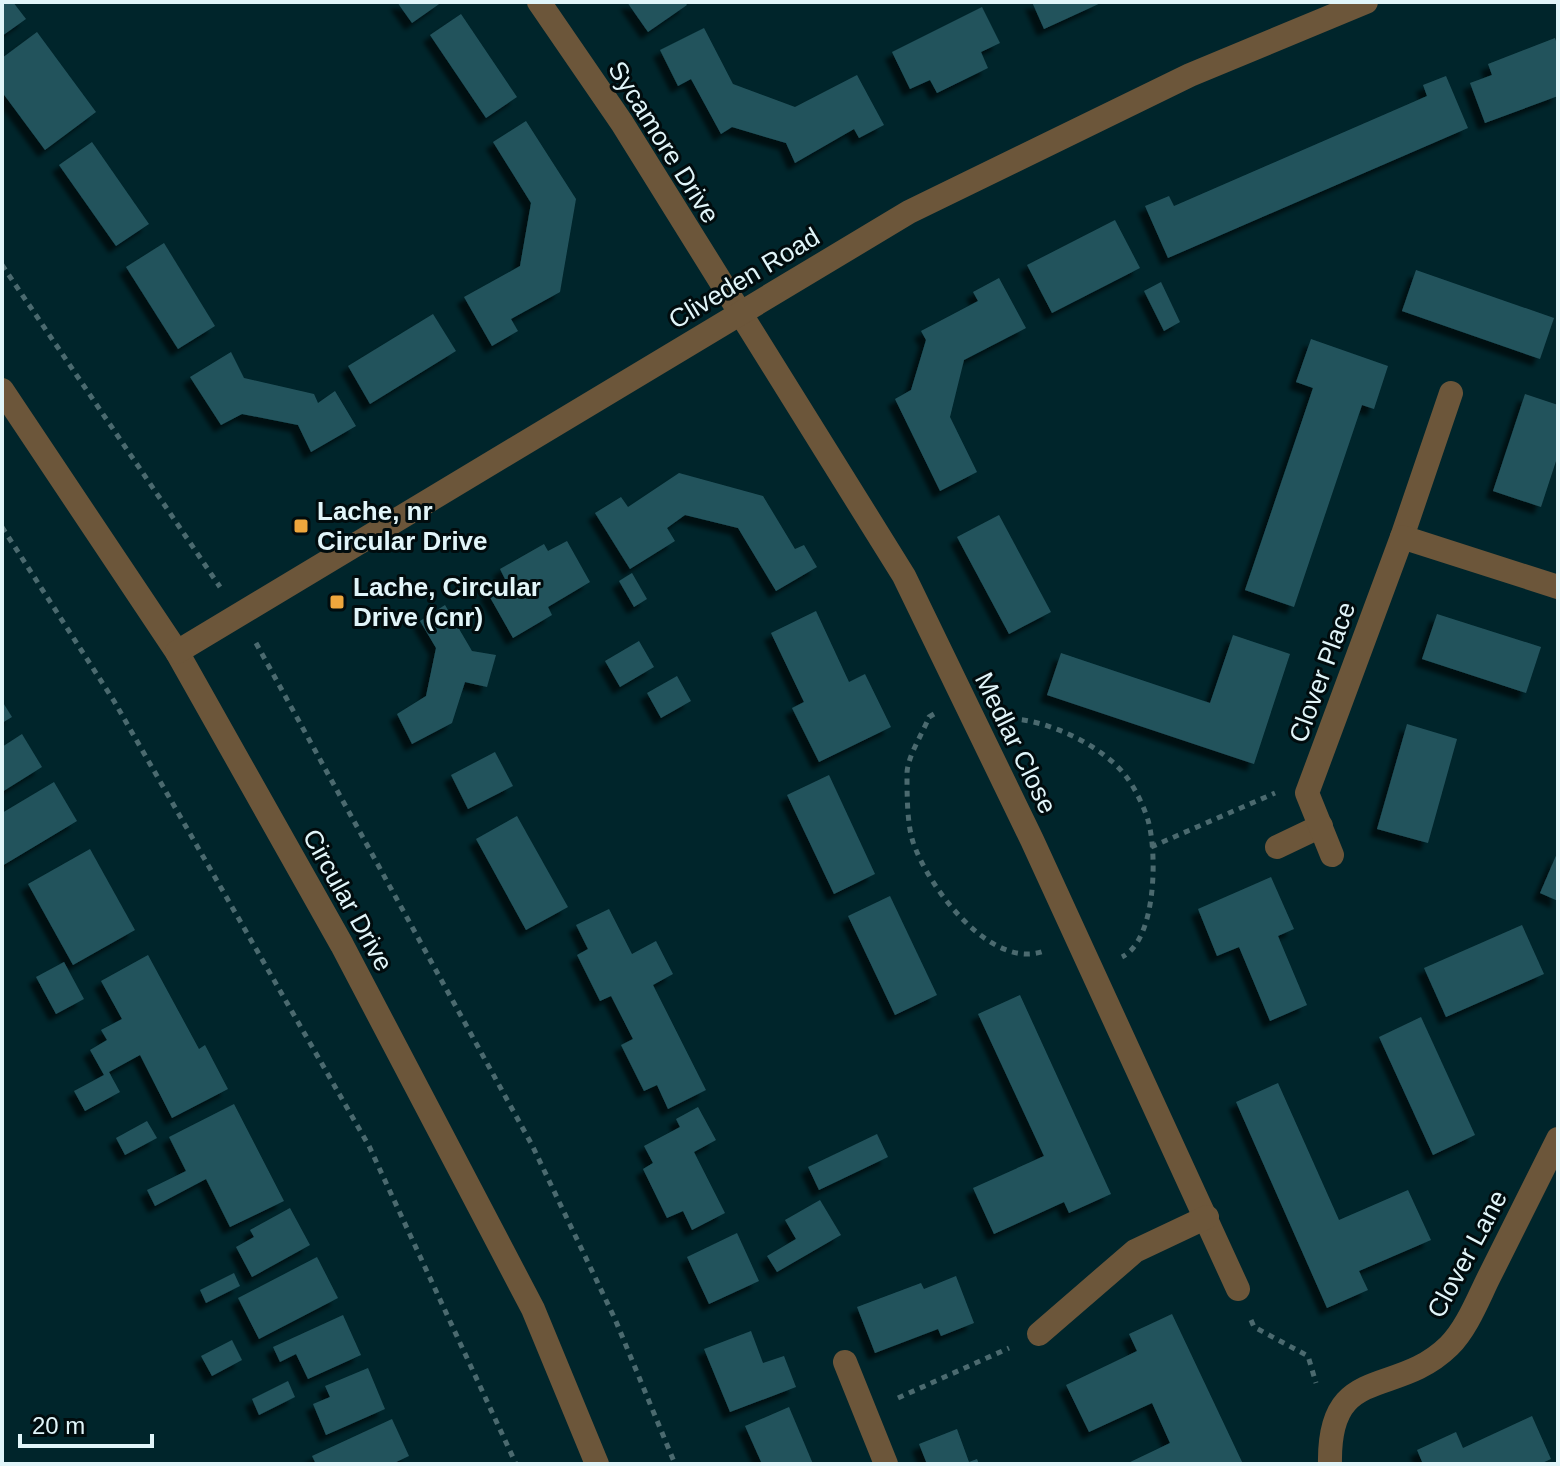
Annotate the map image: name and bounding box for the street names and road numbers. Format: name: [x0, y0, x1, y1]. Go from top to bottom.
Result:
street label: Sycamore Drive: [602, 56, 726, 228]
street label: Cliveden Road: [663, 221, 825, 335]
street label: Clover Place: [1283, 598, 1361, 746]
street label: Medlar Close: [969, 668, 1063, 818]
street label: Circular Drive: [297, 824, 399, 976]
street label: Clover Lane: [1421, 1185, 1513, 1323]

